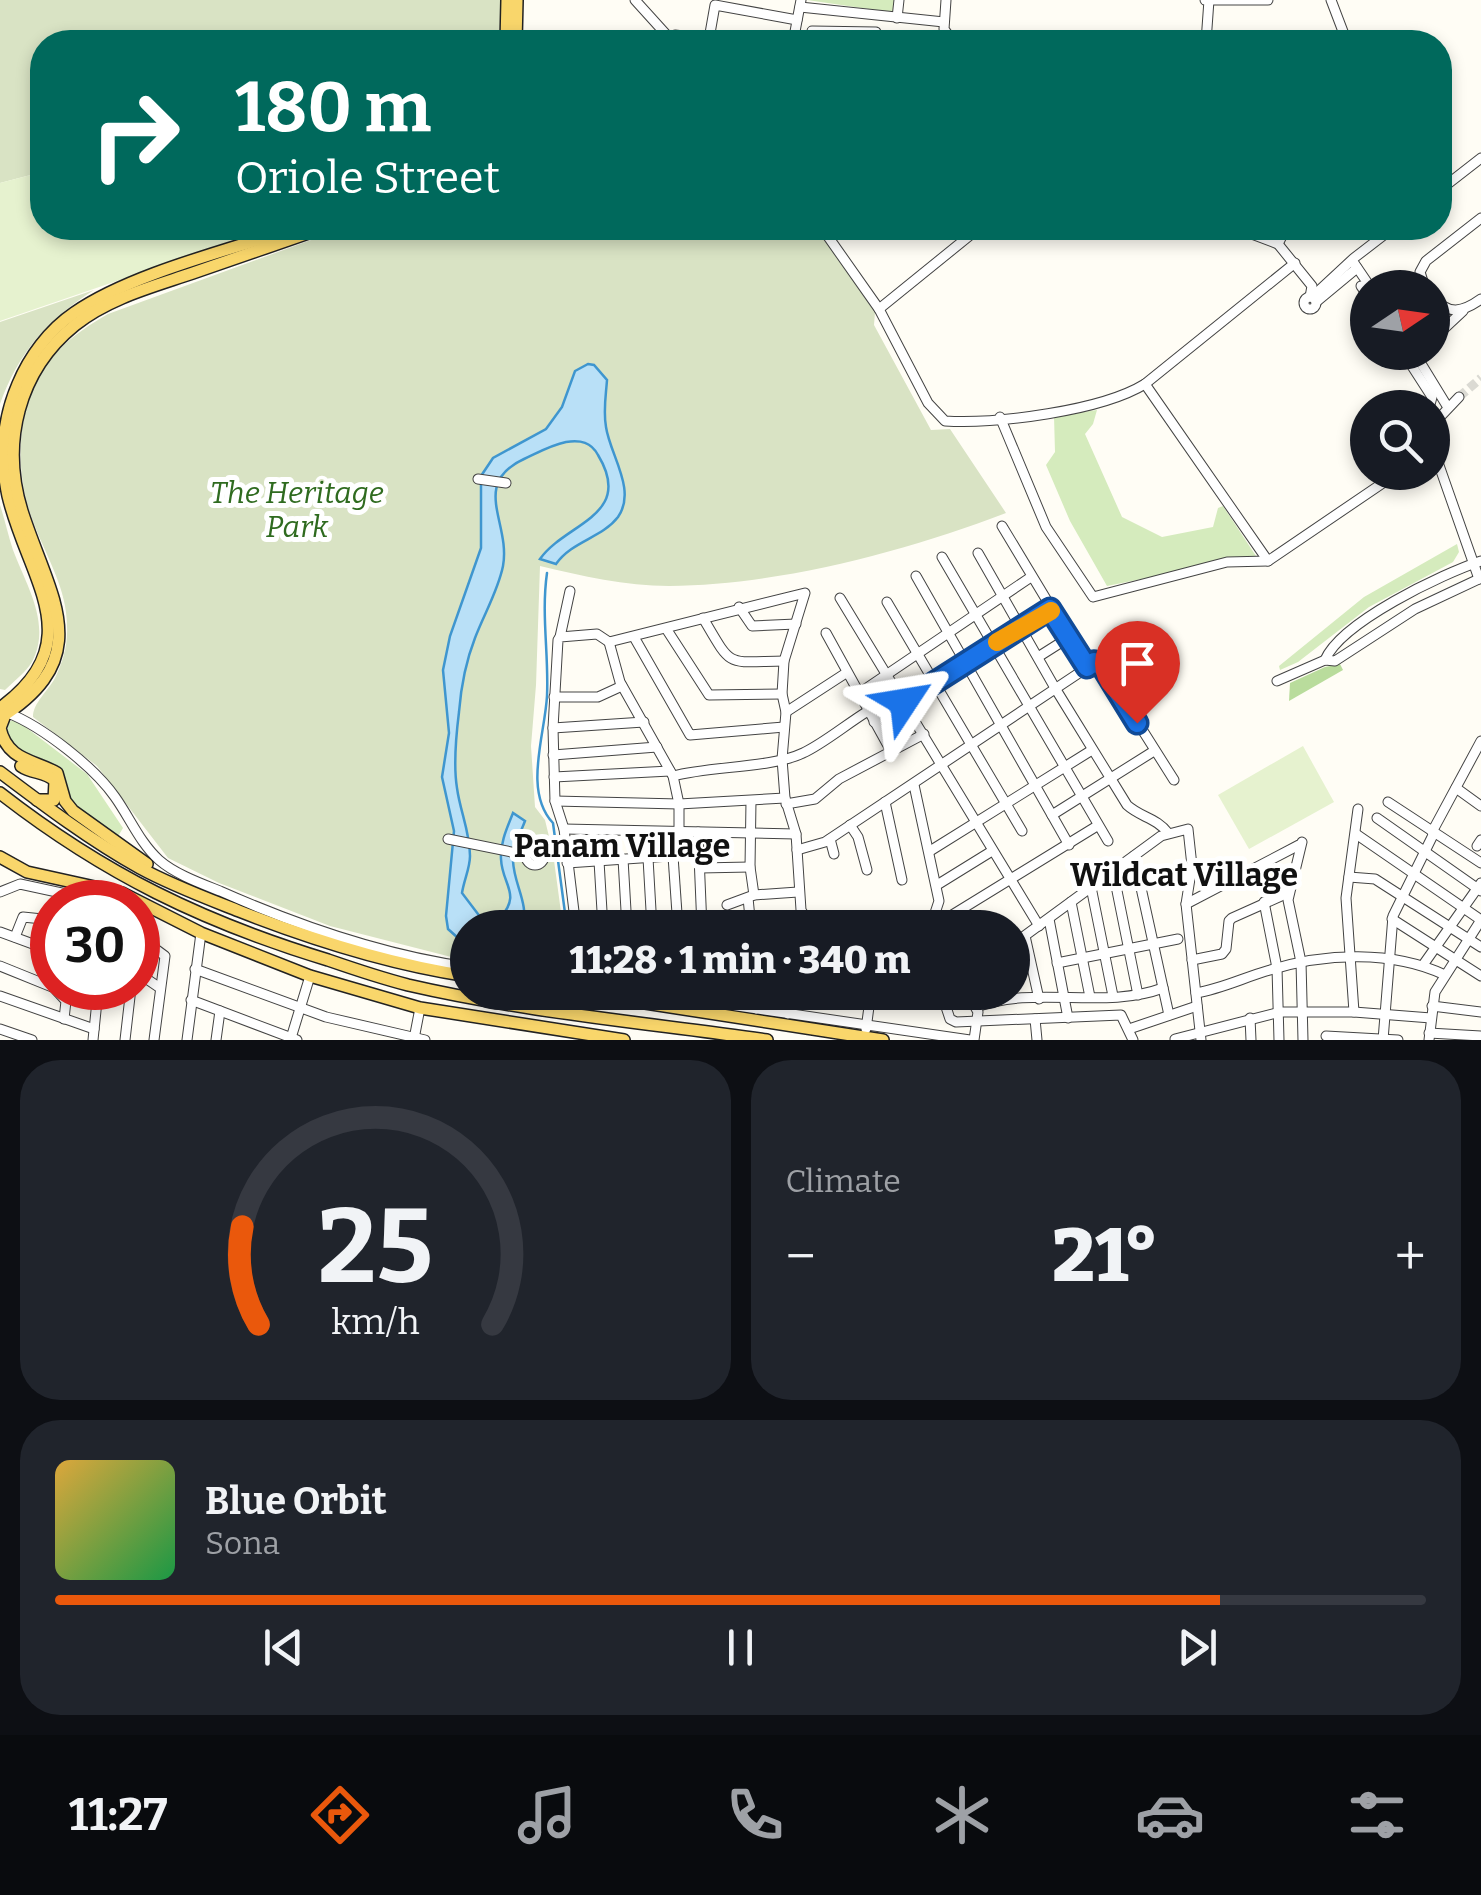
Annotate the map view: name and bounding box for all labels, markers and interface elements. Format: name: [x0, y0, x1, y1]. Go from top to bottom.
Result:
text: 180 m: [235, 66, 431, 150]
icon: right: [70, 70, 200, 200]
text: Oriole Street: [235, 151, 500, 205]
north arrow: [1350, 270, 1450, 370]
map controls: [1350, 270, 1450, 490]
button: search: [1350, 390, 1450, 490]
park label: The Heritage Park: [210, 475, 384, 545]
pin: [1095, 621, 1180, 724]
icon: arrive: [1110, 636, 1165, 691]
position arrow: [852, 650, 956, 754]
district label: Panam Village: [514, 827, 730, 865]
district label: Wildcat Village: [1070, 856, 1298, 894]
speed limit sign: 30: [30, 880, 160, 1010]
text: 11:28 · 1 min · 340 m: [570, 937, 910, 983]
text: Climate: [786, 1162, 901, 1200]
text: 25: [318, 1185, 433, 1310]
text: 21°: [1052, 1211, 1158, 1301]
text: −: [786, 1224, 816, 1290]
text: +: [1395, 1224, 1426, 1290]
text: km/h: [331, 1301, 419, 1343]
text: Blue Orbit: [205, 1478, 387, 1524]
text: Sona: [205, 1524, 280, 1562]
icon: previous: [256, 1620, 311, 1675]
icon: pause: [713, 1620, 768, 1675]
icon: next: [1170, 1620, 1225, 1675]
icon: directions: [305, 1780, 375, 1850]
icon: music: [512, 1780, 582, 1850]
icon: phone: [720, 1780, 790, 1850]
icon: climate: [927, 1780, 997, 1850]
icon: car: [1135, 1780, 1205, 1850]
icon: filters: [1342, 1780, 1412, 1850]
text: 11:27: [69, 1788, 167, 1842]

